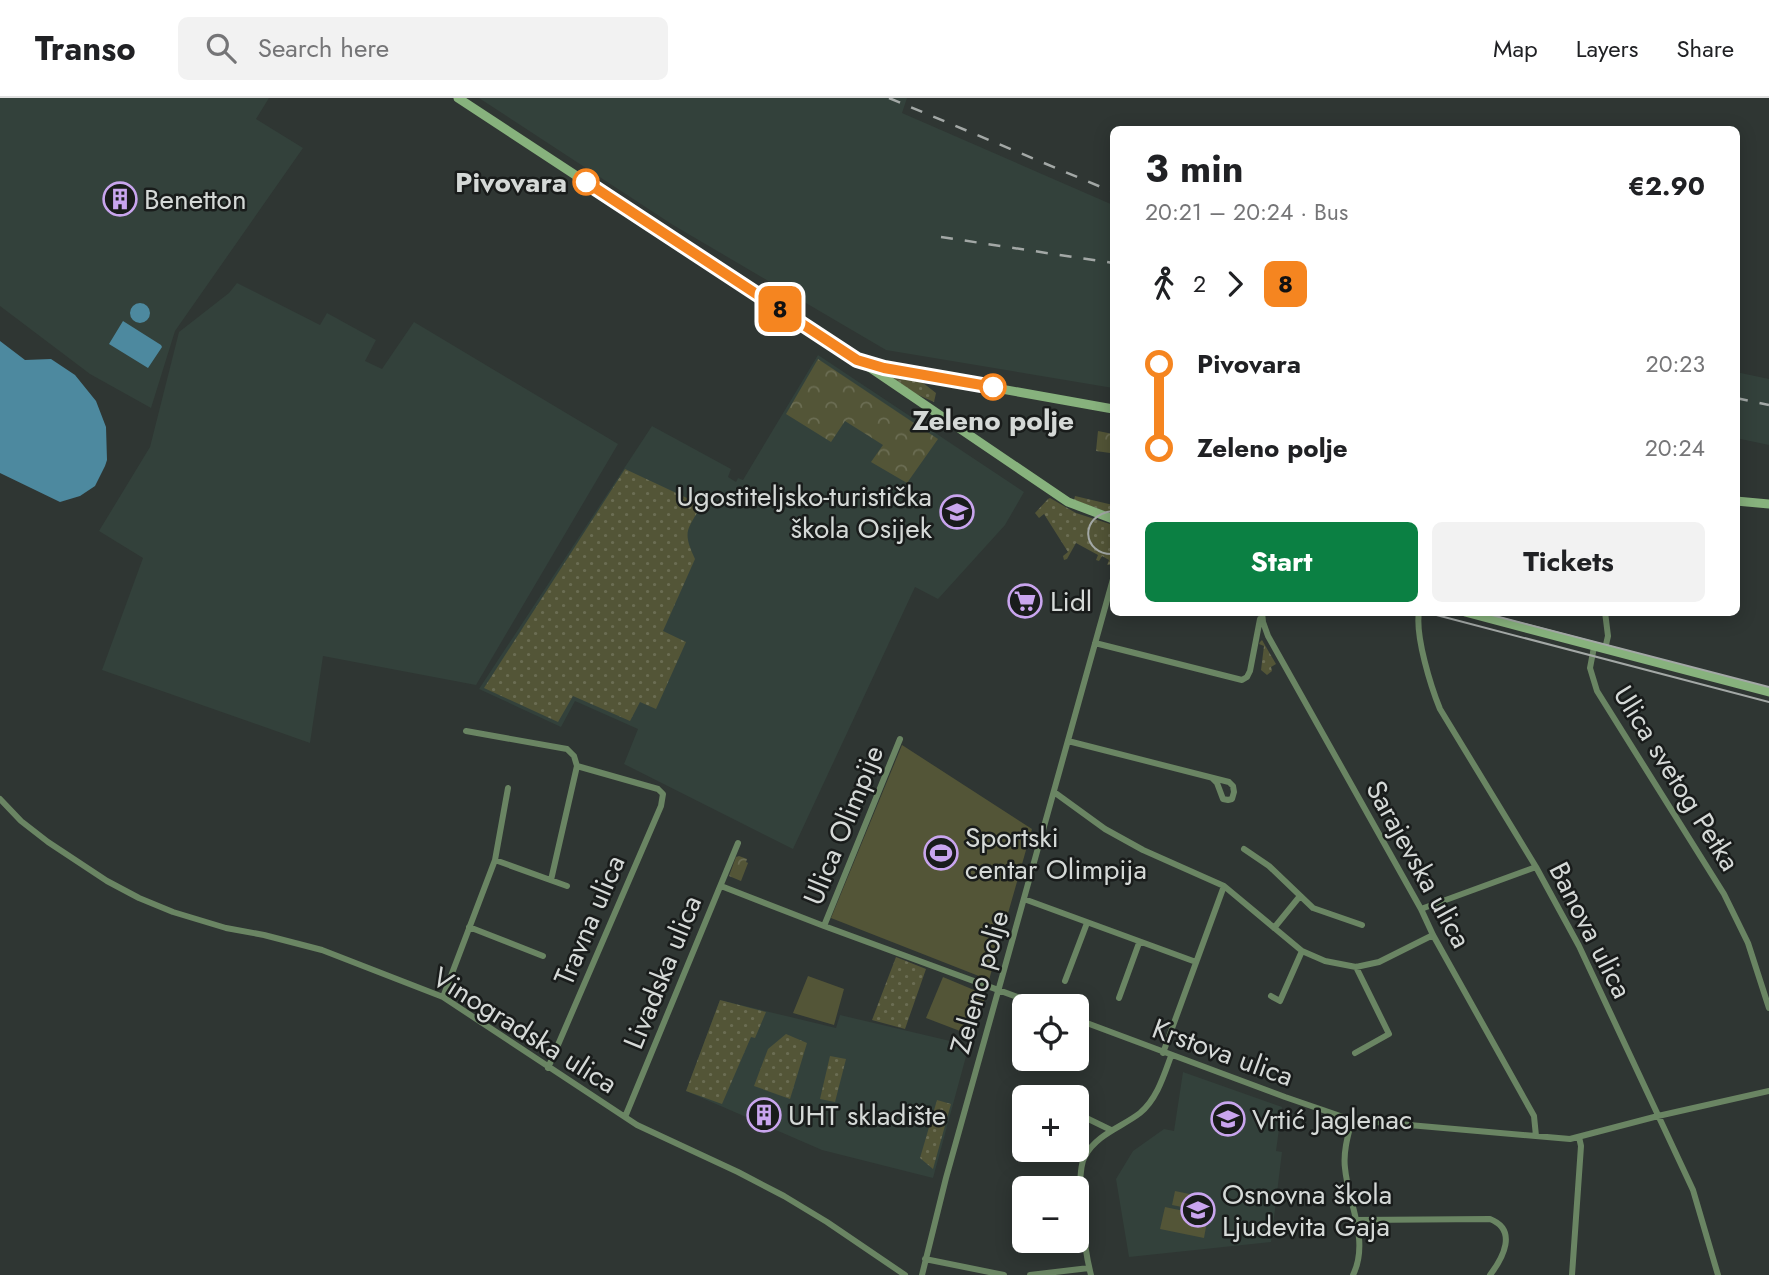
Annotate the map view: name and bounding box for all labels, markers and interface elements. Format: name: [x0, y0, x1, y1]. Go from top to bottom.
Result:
search box: [178, 17, 668, 80]
text: Transo: [35, 25, 136, 72]
icon: search: [202, 29, 240, 67]
text: Search here: [258, 29, 389, 67]
text: Map: [1493, 31, 1538, 66]
text: Layers: [1576, 31, 1638, 66]
text: Share: [1676, 31, 1734, 66]
text: 3 min: [1145, 141, 1244, 196]
place label: Pivovara: [455, 162, 567, 203]
text: €2.90: [1628, 167, 1705, 205]
marker: Pivovara: [573, 169, 599, 195]
place label: Benetton: [144, 179, 247, 220]
building icon: Benetton: [101, 180, 139, 218]
text: 20:21 – 20:24 · Bus: [1145, 195, 1348, 229]
icon: walk: [1145, 265, 1183, 303]
icon: forward: [1216, 265, 1254, 303]
text: 8: [1278, 266, 1293, 301]
text: 2: [1193, 267, 1206, 301]
line badge: 8: [757, 286, 803, 332]
text: 8: [772, 291, 788, 326]
text: Pivovara: [1197, 345, 1301, 383]
text: 20:23: [1646, 347, 1705, 381]
marker: Zeleno polje: [980, 374, 1006, 400]
place label: Zeleno polje: [912, 400, 1074, 441]
text: Zeleno polje: [1197, 429, 1348, 467]
text: 20:24: [1645, 431, 1705, 465]
place label: Ugostiteljsko-turistička škola Osijek: [676, 476, 933, 549]
school or university icon: Ugostiteljsko-turistička škola Osijek: [938, 493, 976, 531]
button: Start: [1145, 522, 1418, 602]
button: Tickets: [1432, 522, 1705, 602]
place label: Lidl: [1050, 581, 1092, 622]
supermarket icon: Lidl: [1006, 582, 1044, 620]
street label: Ulica svetog Petka: [1603, 678, 1750, 879]
street label: Ulica Olimpije: [793, 739, 894, 911]
street label: Sarajevska ulica: [1356, 773, 1482, 956]
place label: Sportski centar Olimpija: [965, 817, 1147, 890]
sports icon: Sportski centar Olimpija: [922, 834, 960, 872]
street label: Travna ulica: [544, 849, 635, 992]
street label: Banova ulica: [1539, 855, 1642, 1006]
street label: Livadska ulica: [613, 889, 712, 1055]
street label: Zeleno polje: [939, 906, 1019, 1059]
street label: Vinogradska ulica: [424, 957, 625, 1104]
map controls: [1012, 994, 1089, 1253]
button: locate: [1012, 994, 1089, 1071]
street label: Krstova ulica: [1146, 1008, 1299, 1097]
button: +: [1012, 1085, 1089, 1162]
place label: UHT skladište: [788, 1095, 946, 1136]
building icon: UHT skladište: [745, 1096, 783, 1134]
place label: Vrtić Jaglenac: [1252, 1099, 1412, 1140]
school or university icon: Vrtić Jaglenac: [1209, 1100, 1247, 1138]
place label: Osnovna škola Ljudevita Gaja: [1222, 1174, 1392, 1247]
button: −: [1012, 1176, 1089, 1253]
school or university icon: Osnovna škola Ljudevita Gaja: [1179, 1191, 1217, 1229]

